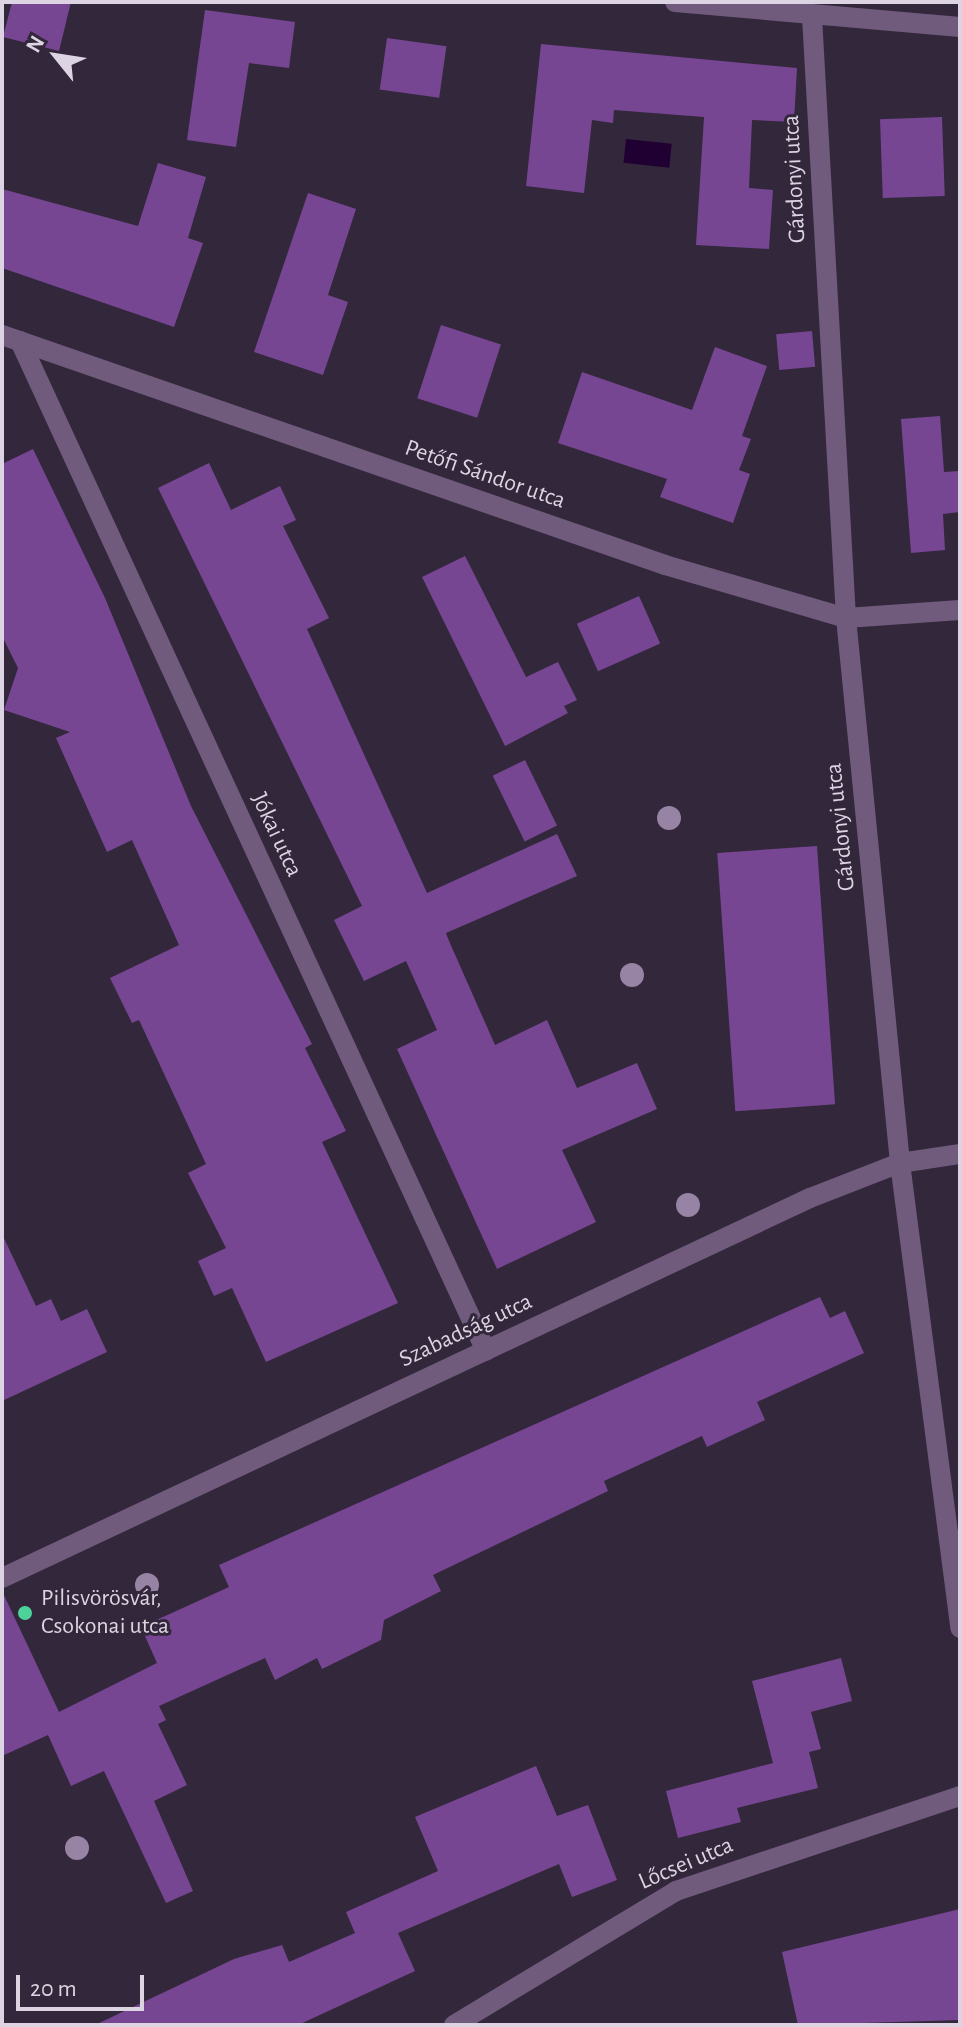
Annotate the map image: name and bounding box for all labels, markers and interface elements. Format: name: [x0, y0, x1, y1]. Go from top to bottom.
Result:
north arrow: [16, 16, 96, 96]
text: N: [22, 32, 49, 56]
street label: Gárdonyi utca: [777, 114, 813, 244]
street label: Petőfi Sándor utca: [401, 434, 569, 516]
street label: Gárdonyi utca: [820, 762, 862, 892]
street label: Jókai utca: [244, 788, 308, 882]
street label: Szabadság utca: [395, 1288, 537, 1374]
place label: Pilisvörösvár, Csokonai utca: [41, 1585, 169, 1641]
marker: Pilisvörösvár, Csokonai utca: [16, 1604, 34, 1622]
street label: Lőcsei utca: [634, 1831, 738, 1897]
scale bar: [20, 1959, 148, 2009]
text: 20 m: [30, 1977, 77, 2001]

